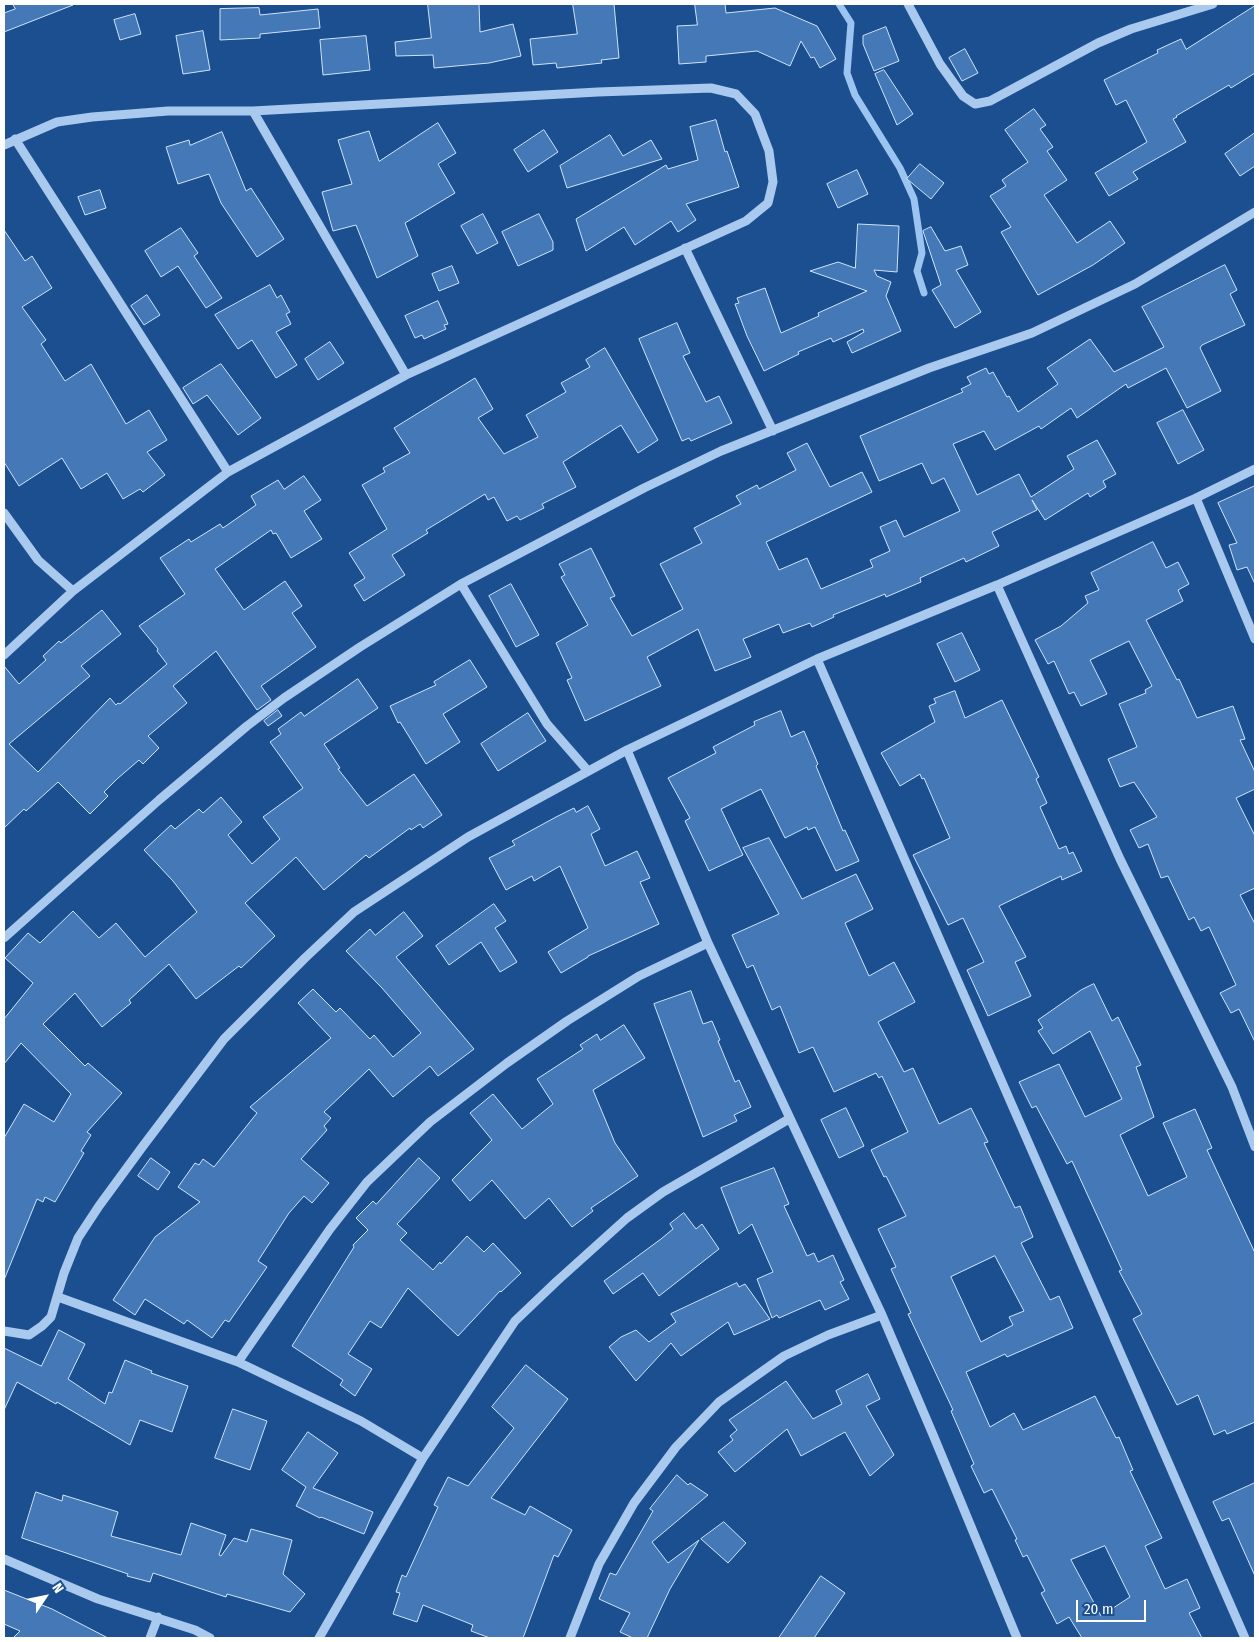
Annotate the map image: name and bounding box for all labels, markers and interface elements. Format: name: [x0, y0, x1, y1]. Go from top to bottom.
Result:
north arrow: [20, 1572, 70, 1622]
text: N: [48, 1580, 67, 1597]
scale bar: [1079, 1590, 1149, 1622]
text: 20 m: [1084, 1600, 1114, 1618]

